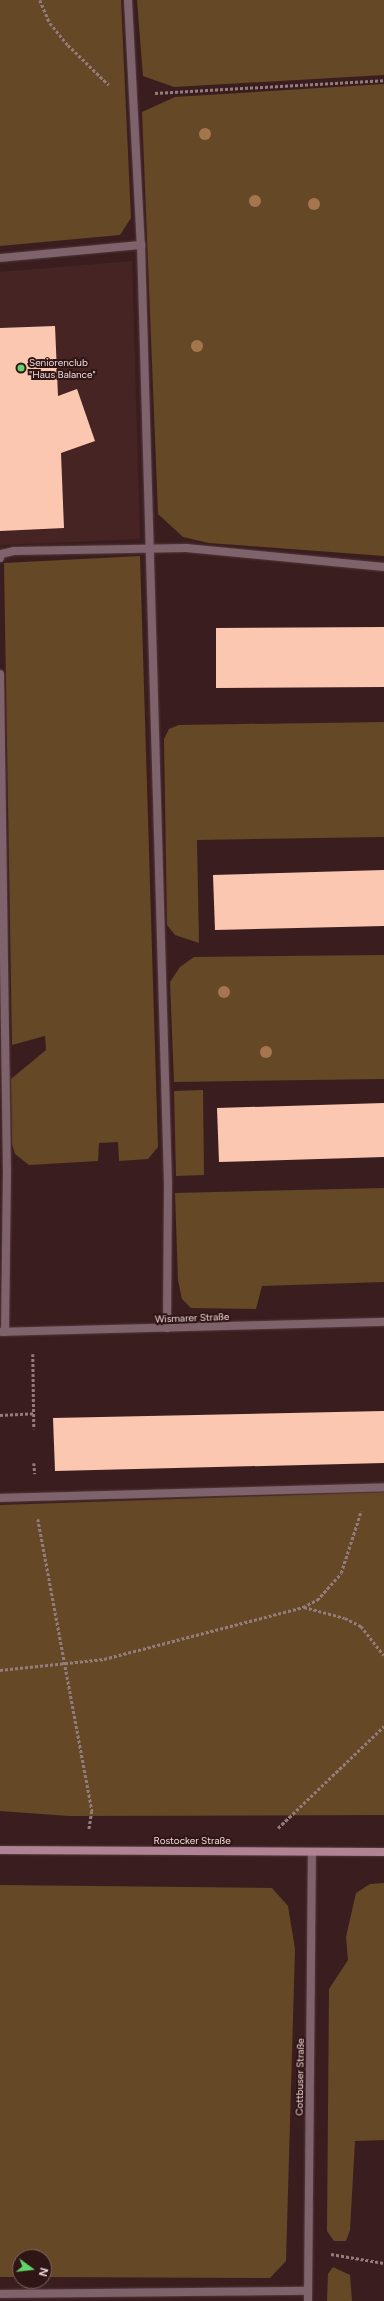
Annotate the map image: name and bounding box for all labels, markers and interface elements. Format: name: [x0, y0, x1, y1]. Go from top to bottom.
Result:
place label: Seniorenclub "Haus Balance": [29, 356, 96, 380]
marker: Seniorenclub "Haus Balance": [16, 363, 26, 373]
street label: Wismarer Straße: [155, 1311, 229, 1325]
street label: Rostocker Straße: [153, 1835, 231, 1847]
street label: Cottbuser Straße: [293, 2038, 307, 2116]
north arrow: [12, 2249, 52, 2289]
text: N: [36, 2266, 50, 2278]

